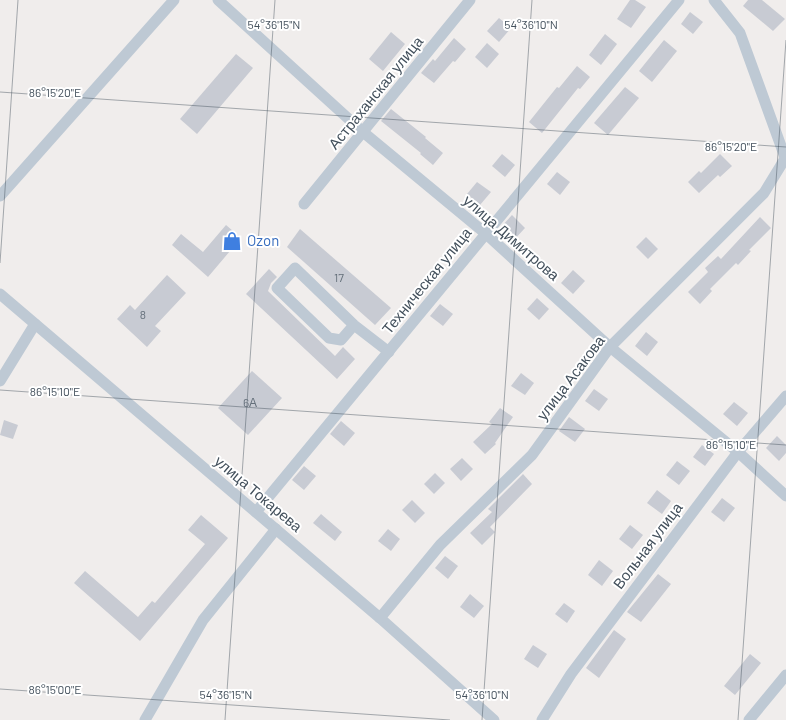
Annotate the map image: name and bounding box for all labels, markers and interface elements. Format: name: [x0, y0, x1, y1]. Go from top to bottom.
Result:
text: 54°36'15"N: [248, 17, 300, 31]
text: 54°36'10"N: [504, 17, 558, 31]
street label: Астраханская улица: [324, 32, 427, 152]
text: 86°15'20"E: [29, 85, 81, 99]
text: 86°15'20"E: [705, 139, 757, 153]
street label: улица Димитрова: [460, 191, 564, 284]
street label: Техническая улица: [378, 223, 475, 337]
shop icon: Ozon: [221, 230, 243, 252]
place label: Ozon: [247, 231, 279, 249]
house number: 17: [334, 270, 344, 284]
house number: 8: [140, 307, 146, 321]
street label: улица Асакова: [533, 331, 608, 423]
text: 86°15'10"E: [30, 384, 80, 398]
house number: 6А: [243, 395, 257, 409]
text: 86°15'10"E: [706, 437, 756, 451]
street label: улица Токарева: [211, 451, 307, 535]
street label: Вольная улица: [609, 498, 686, 592]
text: 86°15'00"E: [29, 682, 81, 696]
text: 54°36'15"N: [200, 687, 252, 701]
text: 54°36'10"N: [455, 687, 509, 701]

